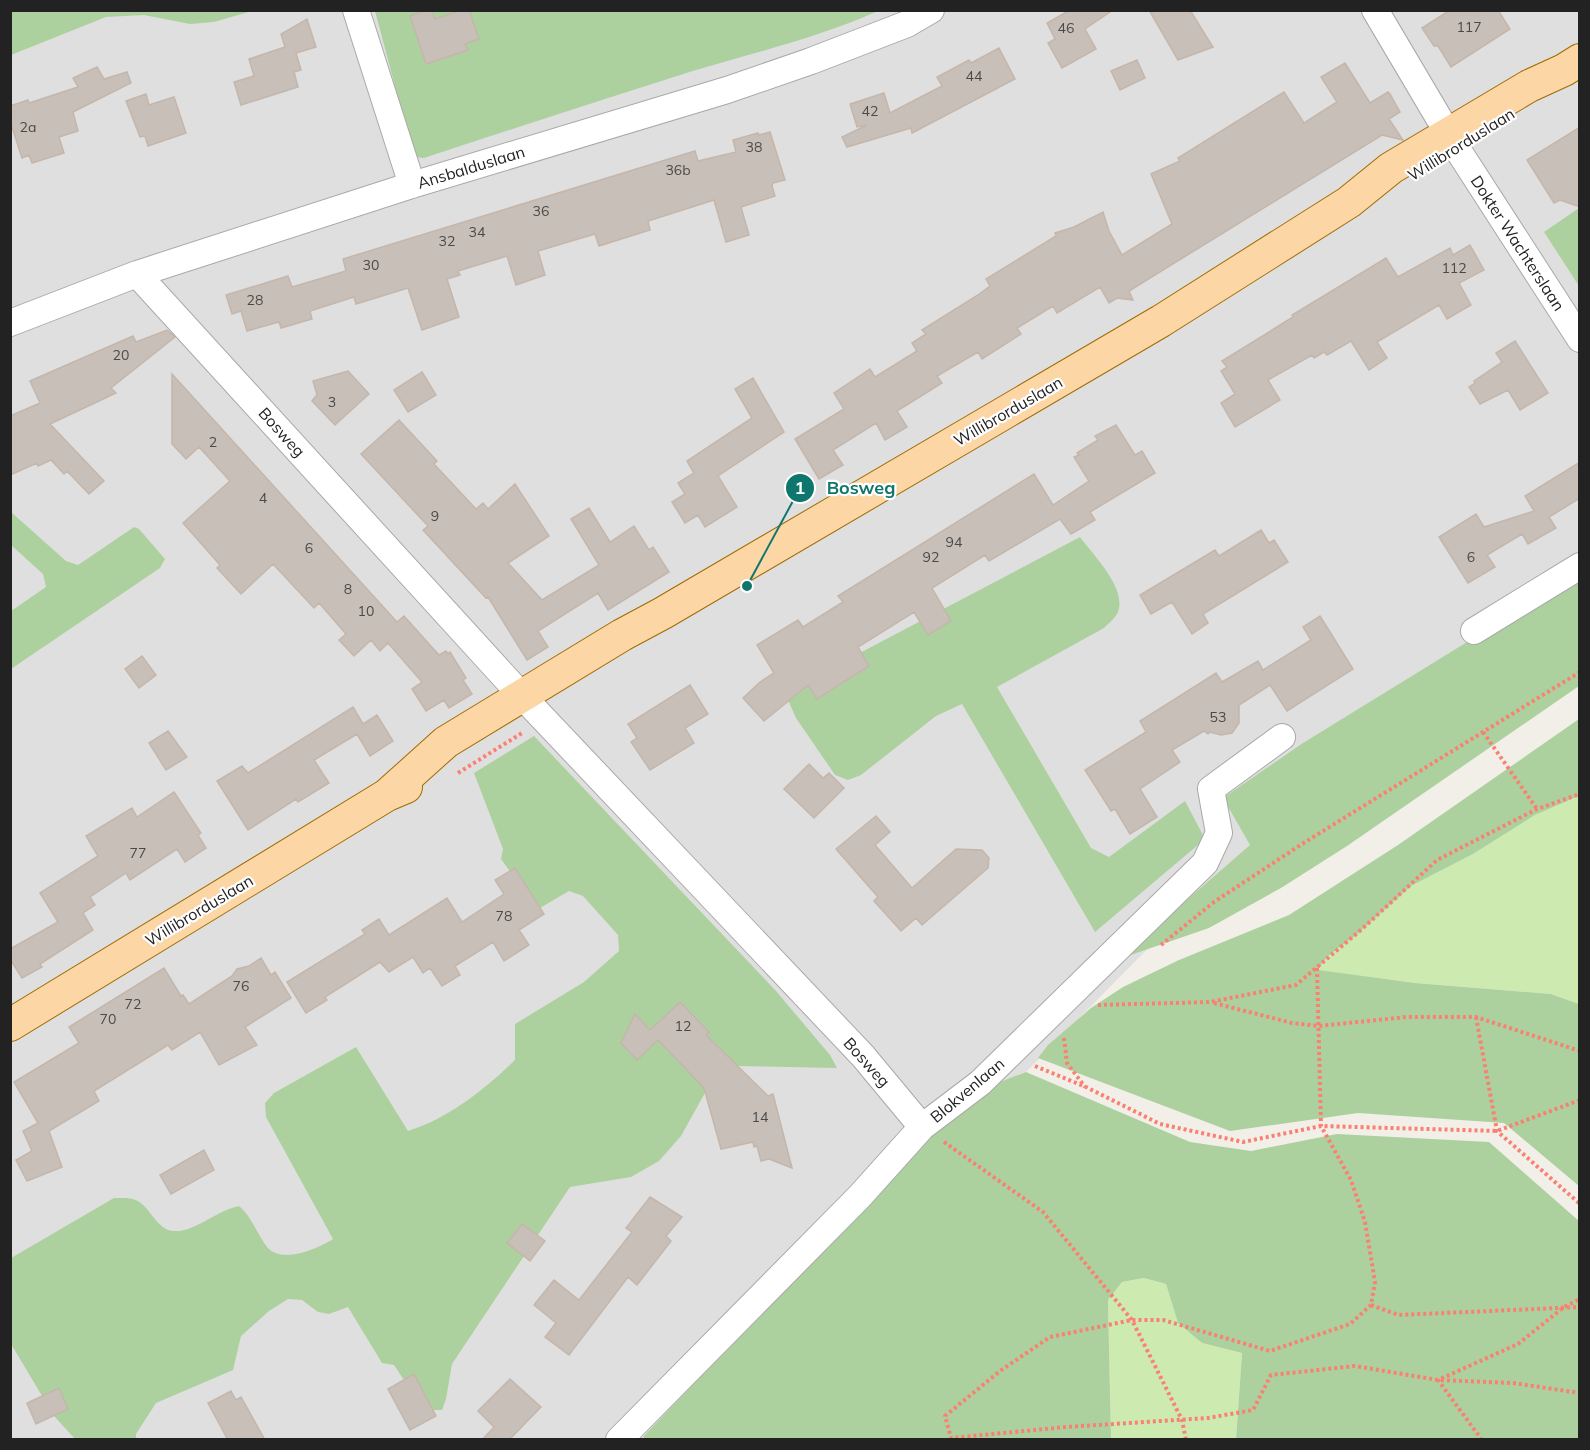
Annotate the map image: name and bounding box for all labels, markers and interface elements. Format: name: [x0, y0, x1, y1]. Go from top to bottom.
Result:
house number: 117: [1456, 18, 1482, 36]
house number: 46: [1058, 19, 1074, 37]
house number: 44: [966, 67, 983, 85]
house number: 42: [862, 102, 878, 120]
street label: Willibrorduslaan: [1404, 103, 1518, 185]
house number: 2a: [20, 118, 36, 136]
house number: 38: [746, 138, 762, 156]
street label: Ansbalduslaan: [415, 141, 527, 193]
house number: 36b: [665, 161, 691, 179]
street label: Dokter Wachterslaan: [1467, 172, 1569, 314]
house number: 36: [533, 202, 549, 220]
house number: 34: [469, 223, 486, 241]
house number: 32: [439, 232, 455, 250]
house number: 30: [363, 256, 379, 274]
house number: 112: [1441, 259, 1467, 277]
house number: 28: [247, 291, 263, 309]
house number: 20: [113, 346, 129, 364]
street label: Willibrorduslaan: [950, 372, 1066, 450]
house number: 3: [328, 393, 336, 411]
street label: Bosweg: [255, 403, 309, 461]
house number: 2: [209, 433, 217, 451]
callout: Bosweg: [785, 470, 907, 506]
text: 1: [795, 476, 805, 499]
text: Bosweg: [827, 476, 895, 499]
house number: 4: [259, 489, 268, 507]
house number: 9: [431, 507, 439, 525]
house number: 94: [946, 533, 963, 551]
house number: 6: [305, 539, 313, 557]
house number: 92: [923, 548, 939, 566]
house number: 6: [1467, 548, 1475, 566]
house number: 8: [344, 580, 352, 598]
house number: 10: [358, 602, 374, 620]
house number: 53: [1210, 708, 1226, 726]
house number: 77: [130, 844, 146, 862]
street label: Willibrorduslaan: [141, 870, 257, 950]
house number: 78: [496, 907, 512, 925]
house number: 76: [233, 977, 249, 995]
house number: 72: [125, 995, 141, 1013]
house number: 70: [100, 1010, 116, 1028]
house number: 12: [675, 1017, 691, 1035]
street label: Bosweg: [840, 1033, 894, 1091]
street label: Blokvenlaan: [926, 1053, 1008, 1127]
house number: 14: [752, 1108, 769, 1126]

